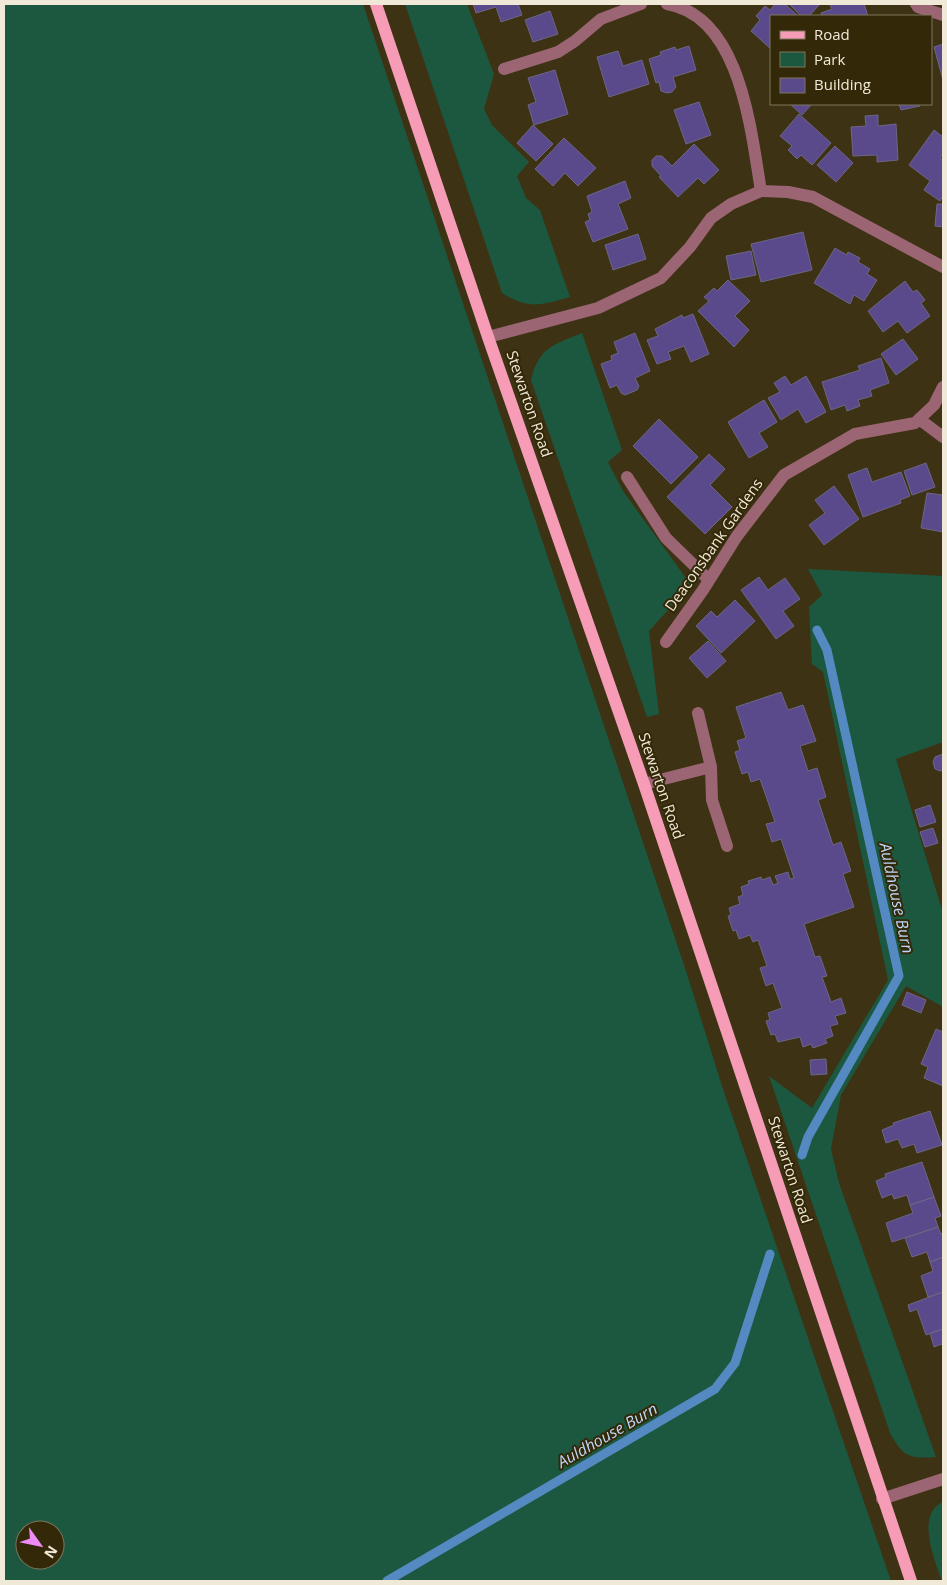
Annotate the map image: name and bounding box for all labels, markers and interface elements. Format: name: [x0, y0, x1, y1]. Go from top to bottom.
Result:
legend: [770, 15, 932, 105]
text: Road: [814, 24, 850, 44]
text: Park: [814, 49, 845, 69]
text: Building: [814, 74, 871, 94]
street label: Stewarton Road: [502, 348, 558, 460]
street label: Deaconsbank Gardens: [660, 474, 767, 615]
street label: Stewarton Road: [634, 730, 690, 842]
water label: Auldhouse Burn: [874, 840, 919, 955]
street label: Stewarton Road: [764, 1114, 818, 1226]
water label: Auldhouse Burn: [552, 1397, 661, 1473]
north arrow: [15, 1520, 65, 1570]
text: N: [40, 1542, 62, 1562]

